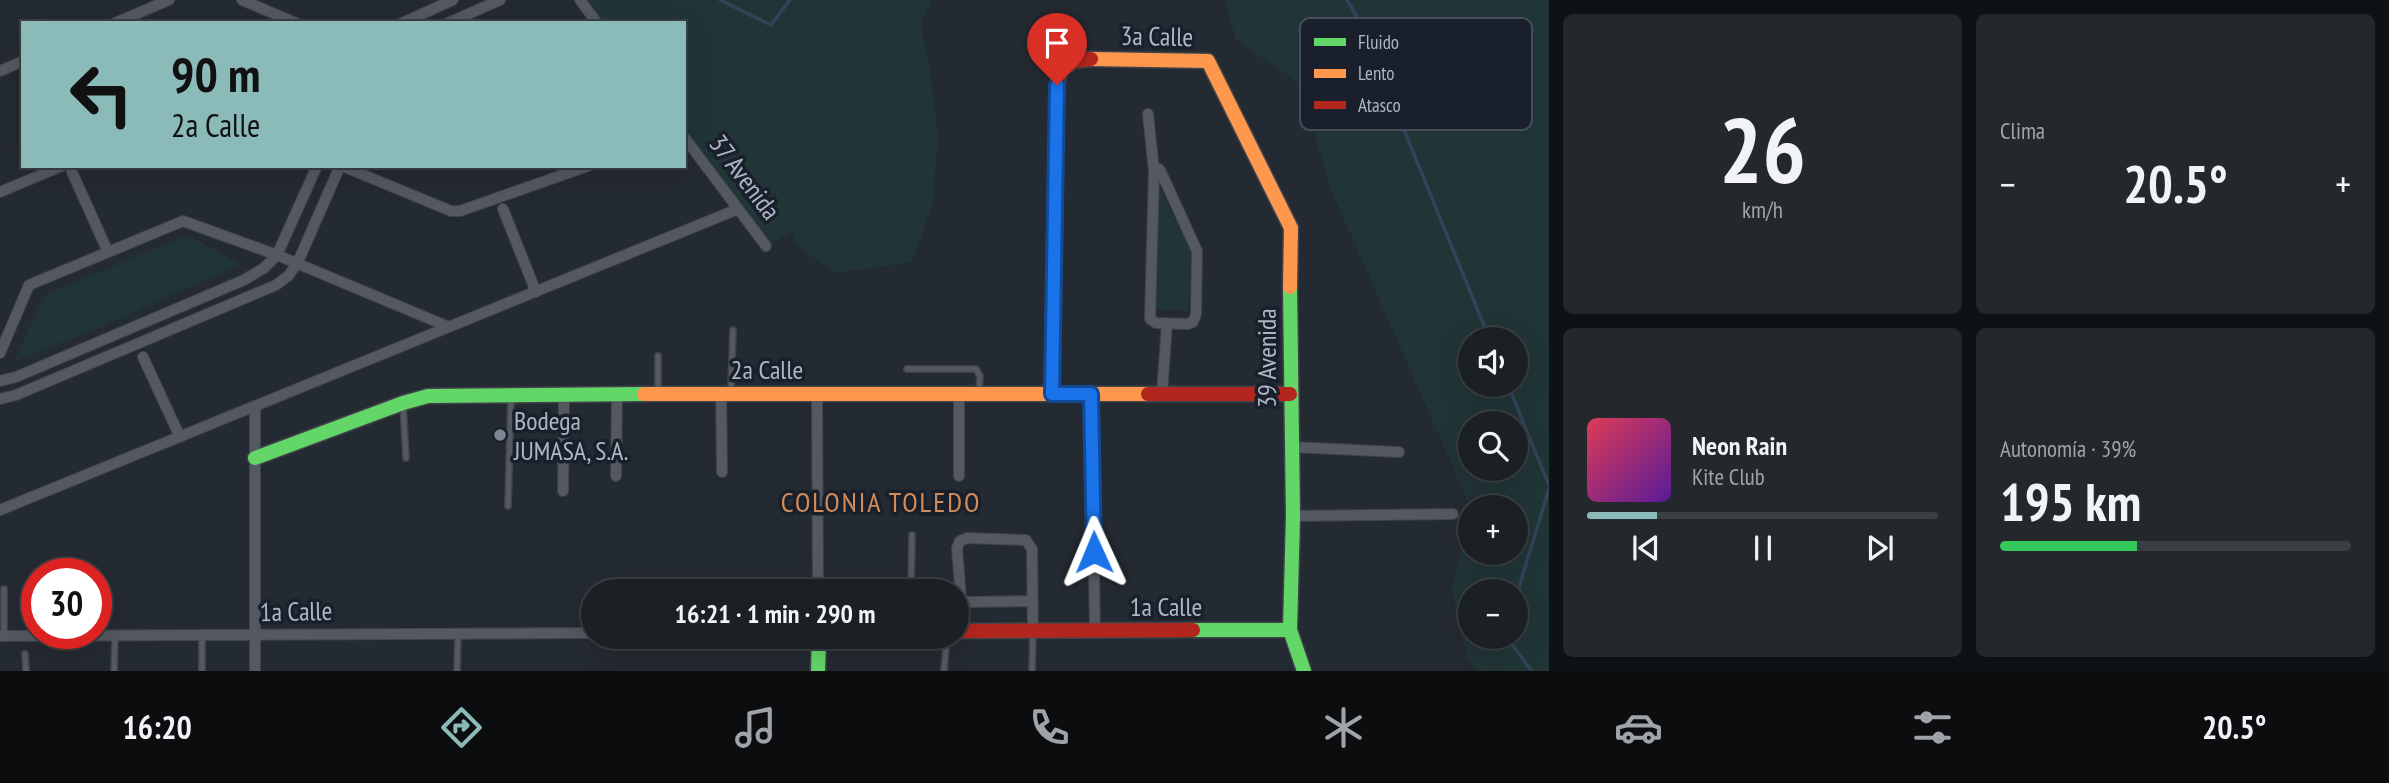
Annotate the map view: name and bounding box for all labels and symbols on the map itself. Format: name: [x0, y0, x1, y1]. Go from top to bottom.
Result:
pin: [1027, 13, 1087, 85]
legend: [1300, 18, 1532, 130]
street label: 3a Calle: [1120, 19, 1194, 53]
text: Fluido: [1358, 30, 1399, 54]
text: Lento: [1358, 61, 1395, 85]
text: Atasco: [1358, 93, 1401, 117]
street label: 37 Avenida: [702, 128, 788, 226]
street label: 39 Avenida: [1250, 308, 1283, 408]
street label: 2a Calle: [731, 353, 803, 386]
place label: Bodega JUMASA, S.A.: [513, 404, 628, 467]
marker: Bodega JUMASA, S.A.: [492, 427, 508, 443]
district label: COLONIA TOLEDO: [781, 483, 981, 520]
position arrow: [1057, 515, 1131, 589]
speed limit sign: 30: [21, 558, 112, 649]
street label: 1a Calle: [1130, 590, 1202, 623]
street label: 1a Calle: [259, 594, 333, 628]

